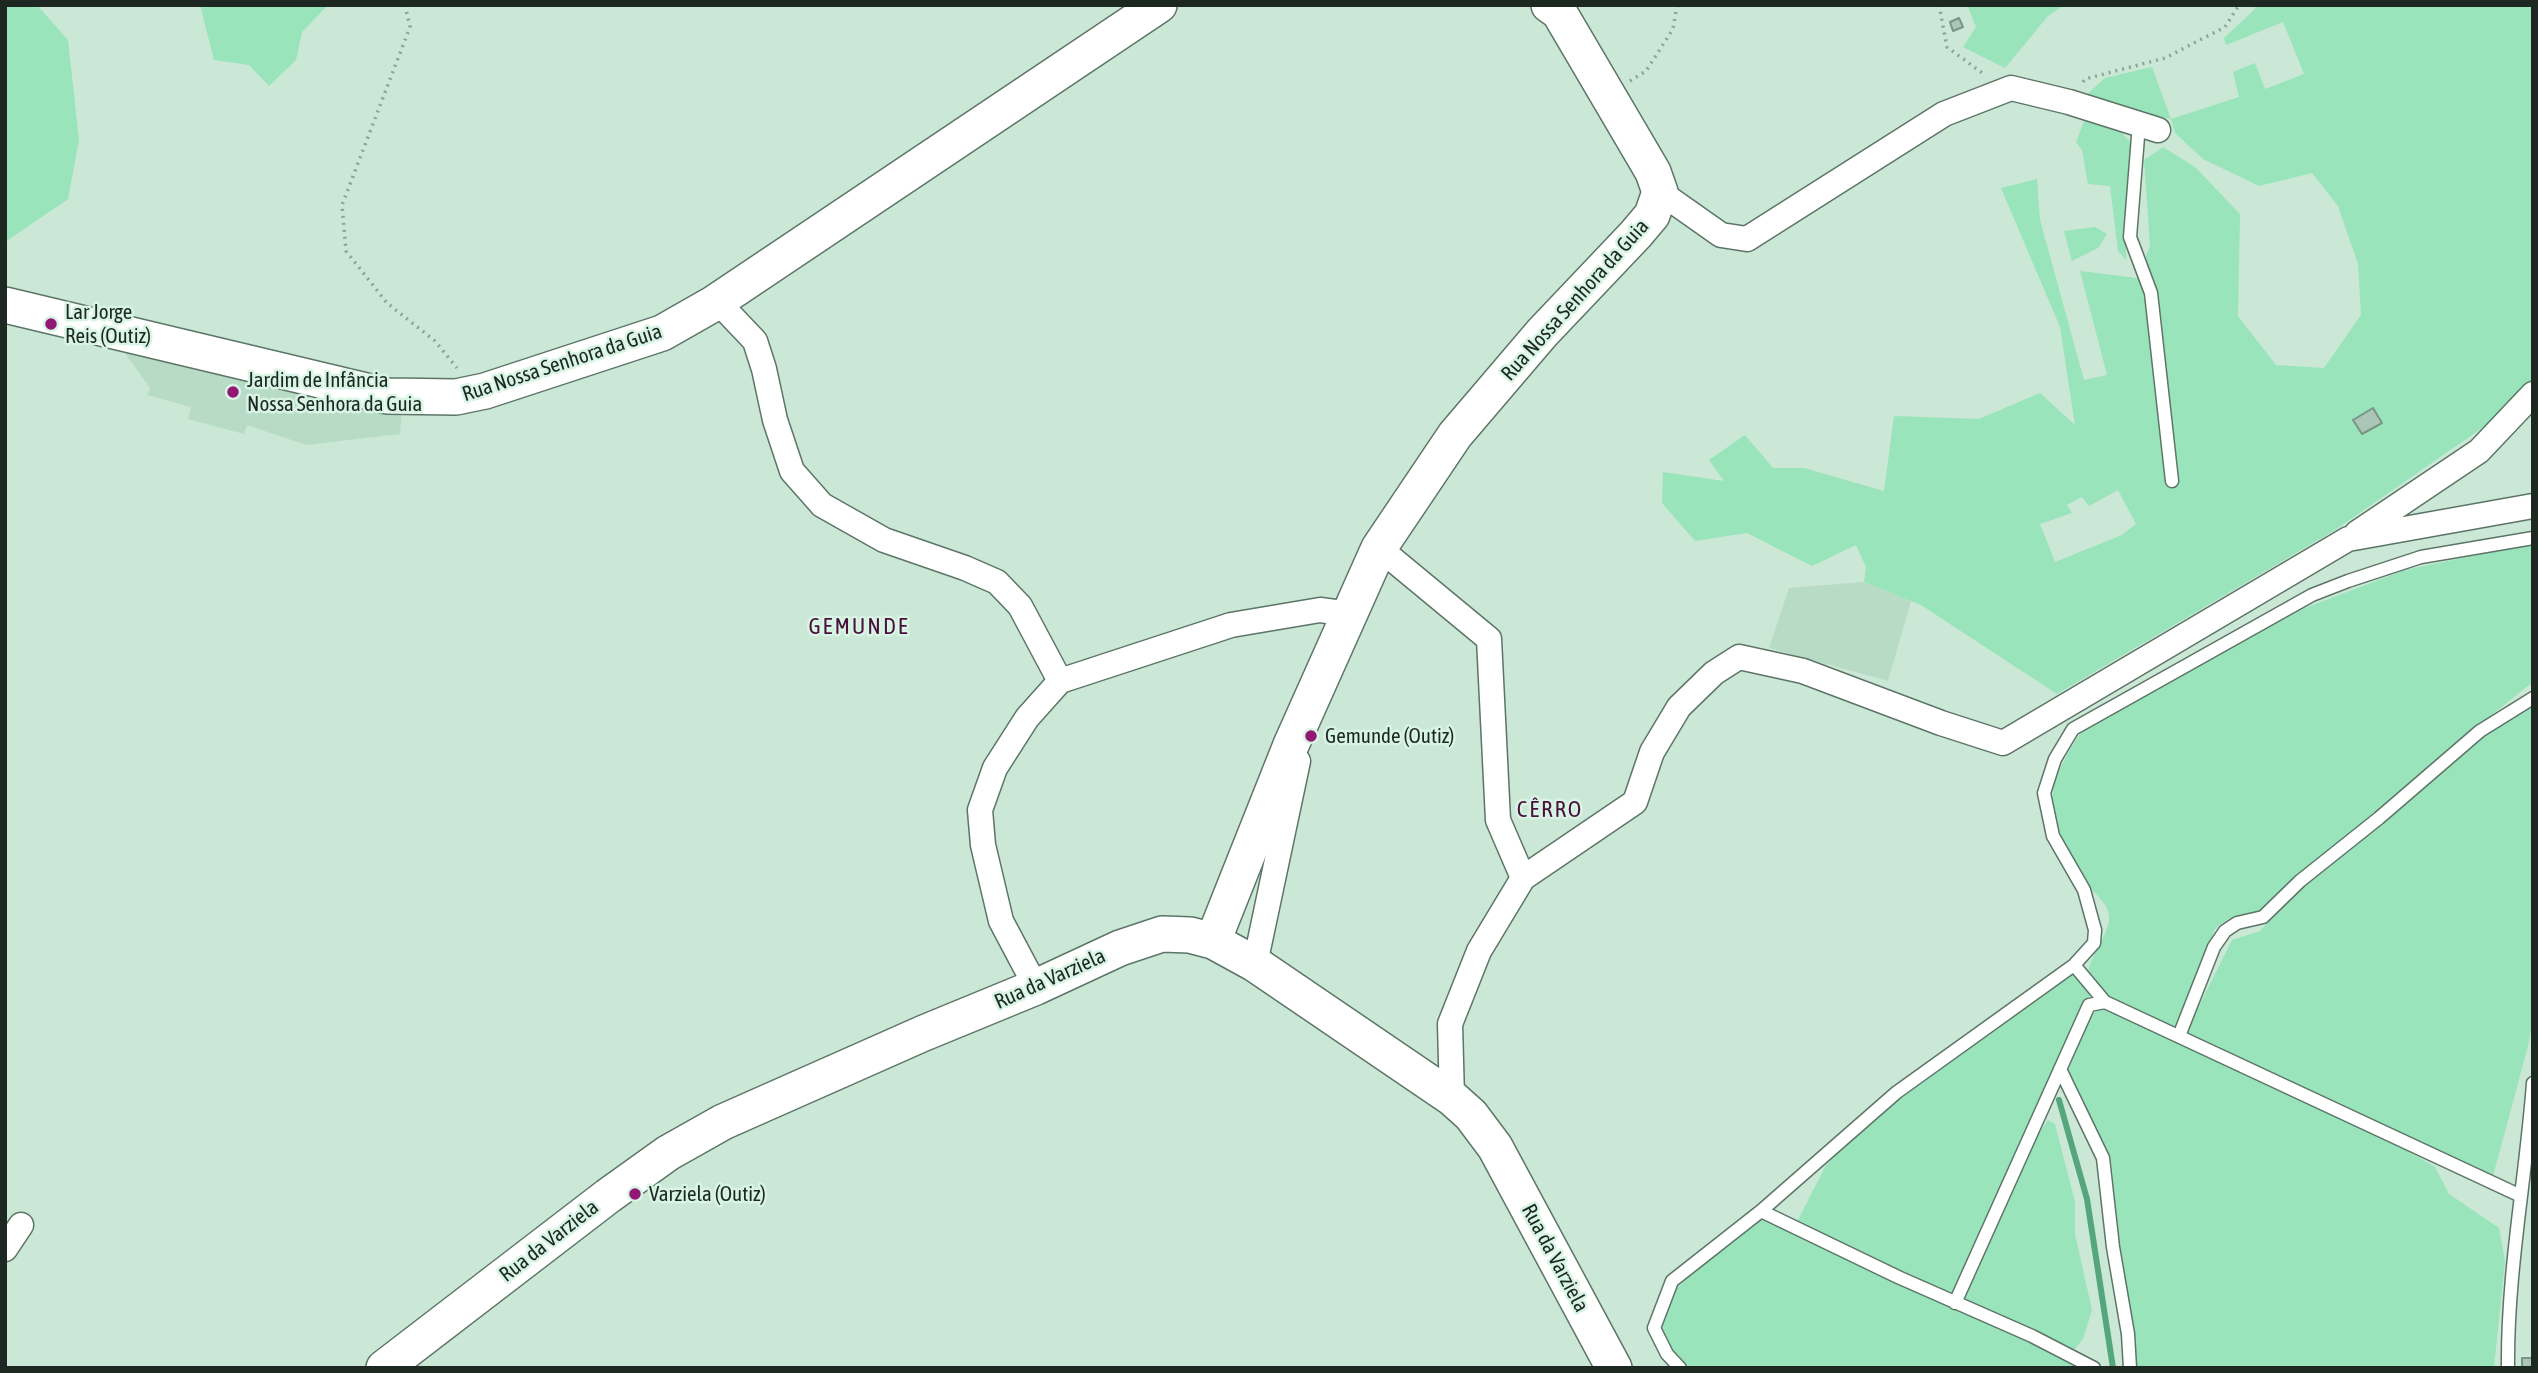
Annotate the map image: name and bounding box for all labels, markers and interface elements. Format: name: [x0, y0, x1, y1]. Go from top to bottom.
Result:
street label: Rua Nossa Senhora da Guia: [1496, 214, 1654, 386]
place label: Lar Jorge Reis (Outiz): [65, 299, 151, 349]
marker: Lar Jorge Reis (Outiz): [43, 316, 59, 332]
street label: Rua Nossa Senhora da Guia: [459, 319, 665, 407]
place label: Jardim de Infância Nossa Senhora da Guia: [247, 367, 422, 417]
marker: Jardim de Infância Nossa Senhora da Guia: [225, 384, 241, 400]
district label: GEMUNDE: [809, 613, 909, 641]
place label: Gemunde (Outiz): [1325, 723, 1454, 749]
marker: Gemunde (Outiz): [1303, 728, 1319, 744]
district label: CÊRRO: [1517, 796, 1583, 824]
street label: Rua da Varziela: [991, 943, 1109, 1015]
place label: Varziela (Outiz): [649, 1181, 766, 1207]
marker: Varziela (Outiz): [627, 1186, 643, 1202]
street label: Rua da Varziela: [494, 1195, 604, 1287]
street label: Rua da Varziela: [1516, 1200, 1594, 1316]

